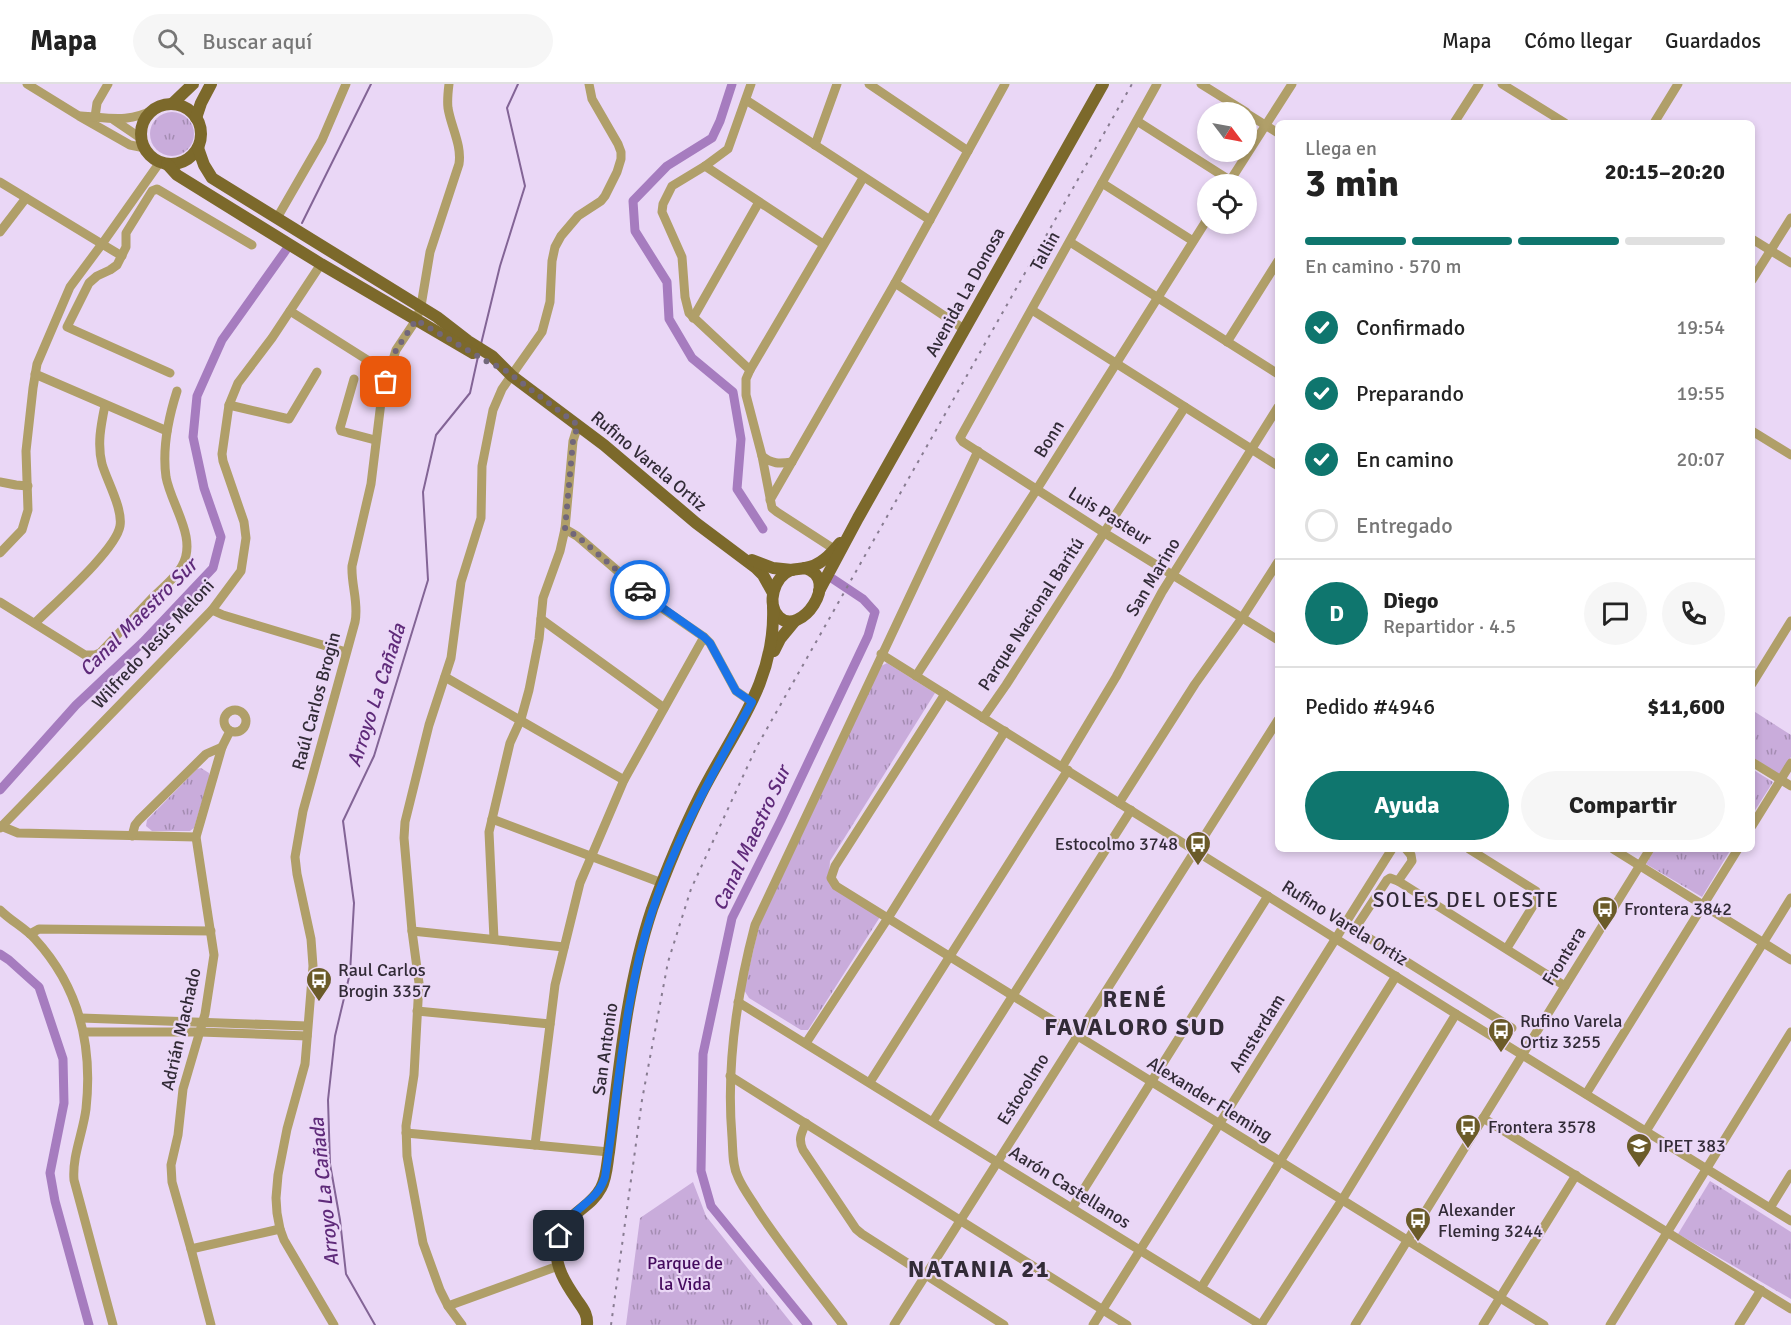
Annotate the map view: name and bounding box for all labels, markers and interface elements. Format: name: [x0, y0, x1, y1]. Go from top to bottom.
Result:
search box: [133, 14, 553, 68]
text: Mapa: [30, 24, 97, 58]
icon: search: [154, 25, 187, 58]
text: Buscar aquí: [202, 28, 312, 55]
text: Mapa: [1442, 28, 1491, 54]
text: Cómo llegar: [1524, 28, 1632, 54]
text: Guardados: [1665, 28, 1761, 54]
north arrow: [1197, 102, 1257, 162]
map controls: [1197, 102, 1257, 234]
text: Llega en: [1305, 136, 1377, 161]
text: 20:15–20:20: [1605, 158, 1725, 185]
text: 3 min: [1305, 159, 1399, 207]
button: locate: [1197, 174, 1257, 234]
street label: Avenida La Donosa: [920, 223, 1010, 361]
street label: Tallin: [1025, 227, 1065, 275]
text: En camino · 570 m: [1305, 254, 1462, 279]
icon: check: [1305, 311, 1338, 344]
text: Confirmado: [1356, 314, 1465, 341]
text: 19:54: [1676, 315, 1725, 340]
pin: [360, 356, 411, 407]
icon: bag: [369, 365, 402, 398]
icon: check: [1305, 377, 1338, 410]
text: Preparando: [1356, 380, 1464, 407]
text: 19:55: [1676, 381, 1725, 406]
street label: Rufino Varela Ortiz: [587, 406, 711, 516]
street label: Bonn: [1029, 416, 1069, 462]
icon: check: [1305, 443, 1338, 476]
text: En camino: [1356, 446, 1454, 473]
text: 20:07: [1676, 447, 1725, 472]
street label: Luis Pasteur: [1064, 482, 1156, 550]
text: Entregado: [1356, 512, 1453, 539]
street label: Parque Nacional Baritú: [973, 533, 1089, 695]
street label: San Marino: [1121, 534, 1185, 620]
water label: Canal Maestro Sur: [74, 551, 204, 682]
courier: [610, 560, 670, 620]
icon: car: [624, 574, 657, 607]
street label: Wilfredo Jesús Meloni: [87, 575, 219, 713]
button: chat: [1584, 582, 1647, 645]
button: phone: [1662, 582, 1725, 645]
text: Diego: [1383, 587, 1438, 614]
text: D: [1329, 600, 1344, 627]
text: Repartidor · 4.5: [1383, 614, 1516, 639]
water label: Arroyo La Cañada: [342, 620, 412, 770]
street label: Raúl Carlos Brogin: [287, 630, 345, 772]
text: Pedido #4946: [1305, 693, 1435, 720]
text: $11,600: [1647, 693, 1725, 720]
water label: Canal Maestro Sur: [707, 760, 797, 914]
button: Ayuda: [1305, 771, 1509, 840]
button: Compartir: [1521, 771, 1725, 840]
bus stop icon: Estocolmo 3748: [1183, 829, 1213, 867]
place label: Estocolmo 3748: [1055, 833, 1178, 855]
street label: Rufino Varela Ortiz: [1278, 875, 1412, 971]
district label: SOLES DEL OESTE: [1373, 887, 1559, 913]
bus stop icon: Frontera 3842: [1590, 894, 1620, 932]
place label: Frontera 3842: [1624, 898, 1732, 920]
street label: Frontera: [1537, 923, 1591, 989]
place label: Raul Carlos Brogin 3357: [338, 959, 431, 1002]
bus stop icon: Raul Carlos Brogin 3357: [304, 965, 334, 1003]
street label: Adrián Machado: [156, 966, 206, 1092]
district label: RENÉ FAVALORO SUD: [1044, 984, 1226, 1042]
street label: Amsterdam: [1224, 990, 1290, 1076]
street label: San Antonio: [588, 1001, 622, 1097]
place label: Rufino Varela Ortiz 3255: [1520, 1010, 1622, 1053]
bus stop icon: Rufino Varela Ortiz 3255: [1486, 1016, 1516, 1054]
street label: Estocolmo: [992, 1049, 1054, 1129]
street label: Alexander Fleming: [1143, 1052, 1277, 1146]
bus stop icon: Frontera 3578: [1453, 1112, 1483, 1150]
water label: Arroyo La Cañada: [304, 1116, 345, 1267]
place label: Frontera 3578: [1488, 1116, 1596, 1138]
school or university icon: IPET 383: [1624, 1131, 1654, 1169]
place label: IPET 383: [1658, 1135, 1726, 1157]
street label: Aarón Castellanos: [1005, 1141, 1135, 1233]
place label: Alexander Fleming 3244: [1438, 1199, 1543, 1242]
bus stop icon: Alexander Fleming 3244: [1403, 1205, 1433, 1243]
pin: [533, 1210, 584, 1261]
icon: home: [542, 1219, 575, 1252]
park label: Parque de la Vida: [647, 1252, 723, 1295]
district label: NATANIA 21: [908, 1254, 1050, 1284]

